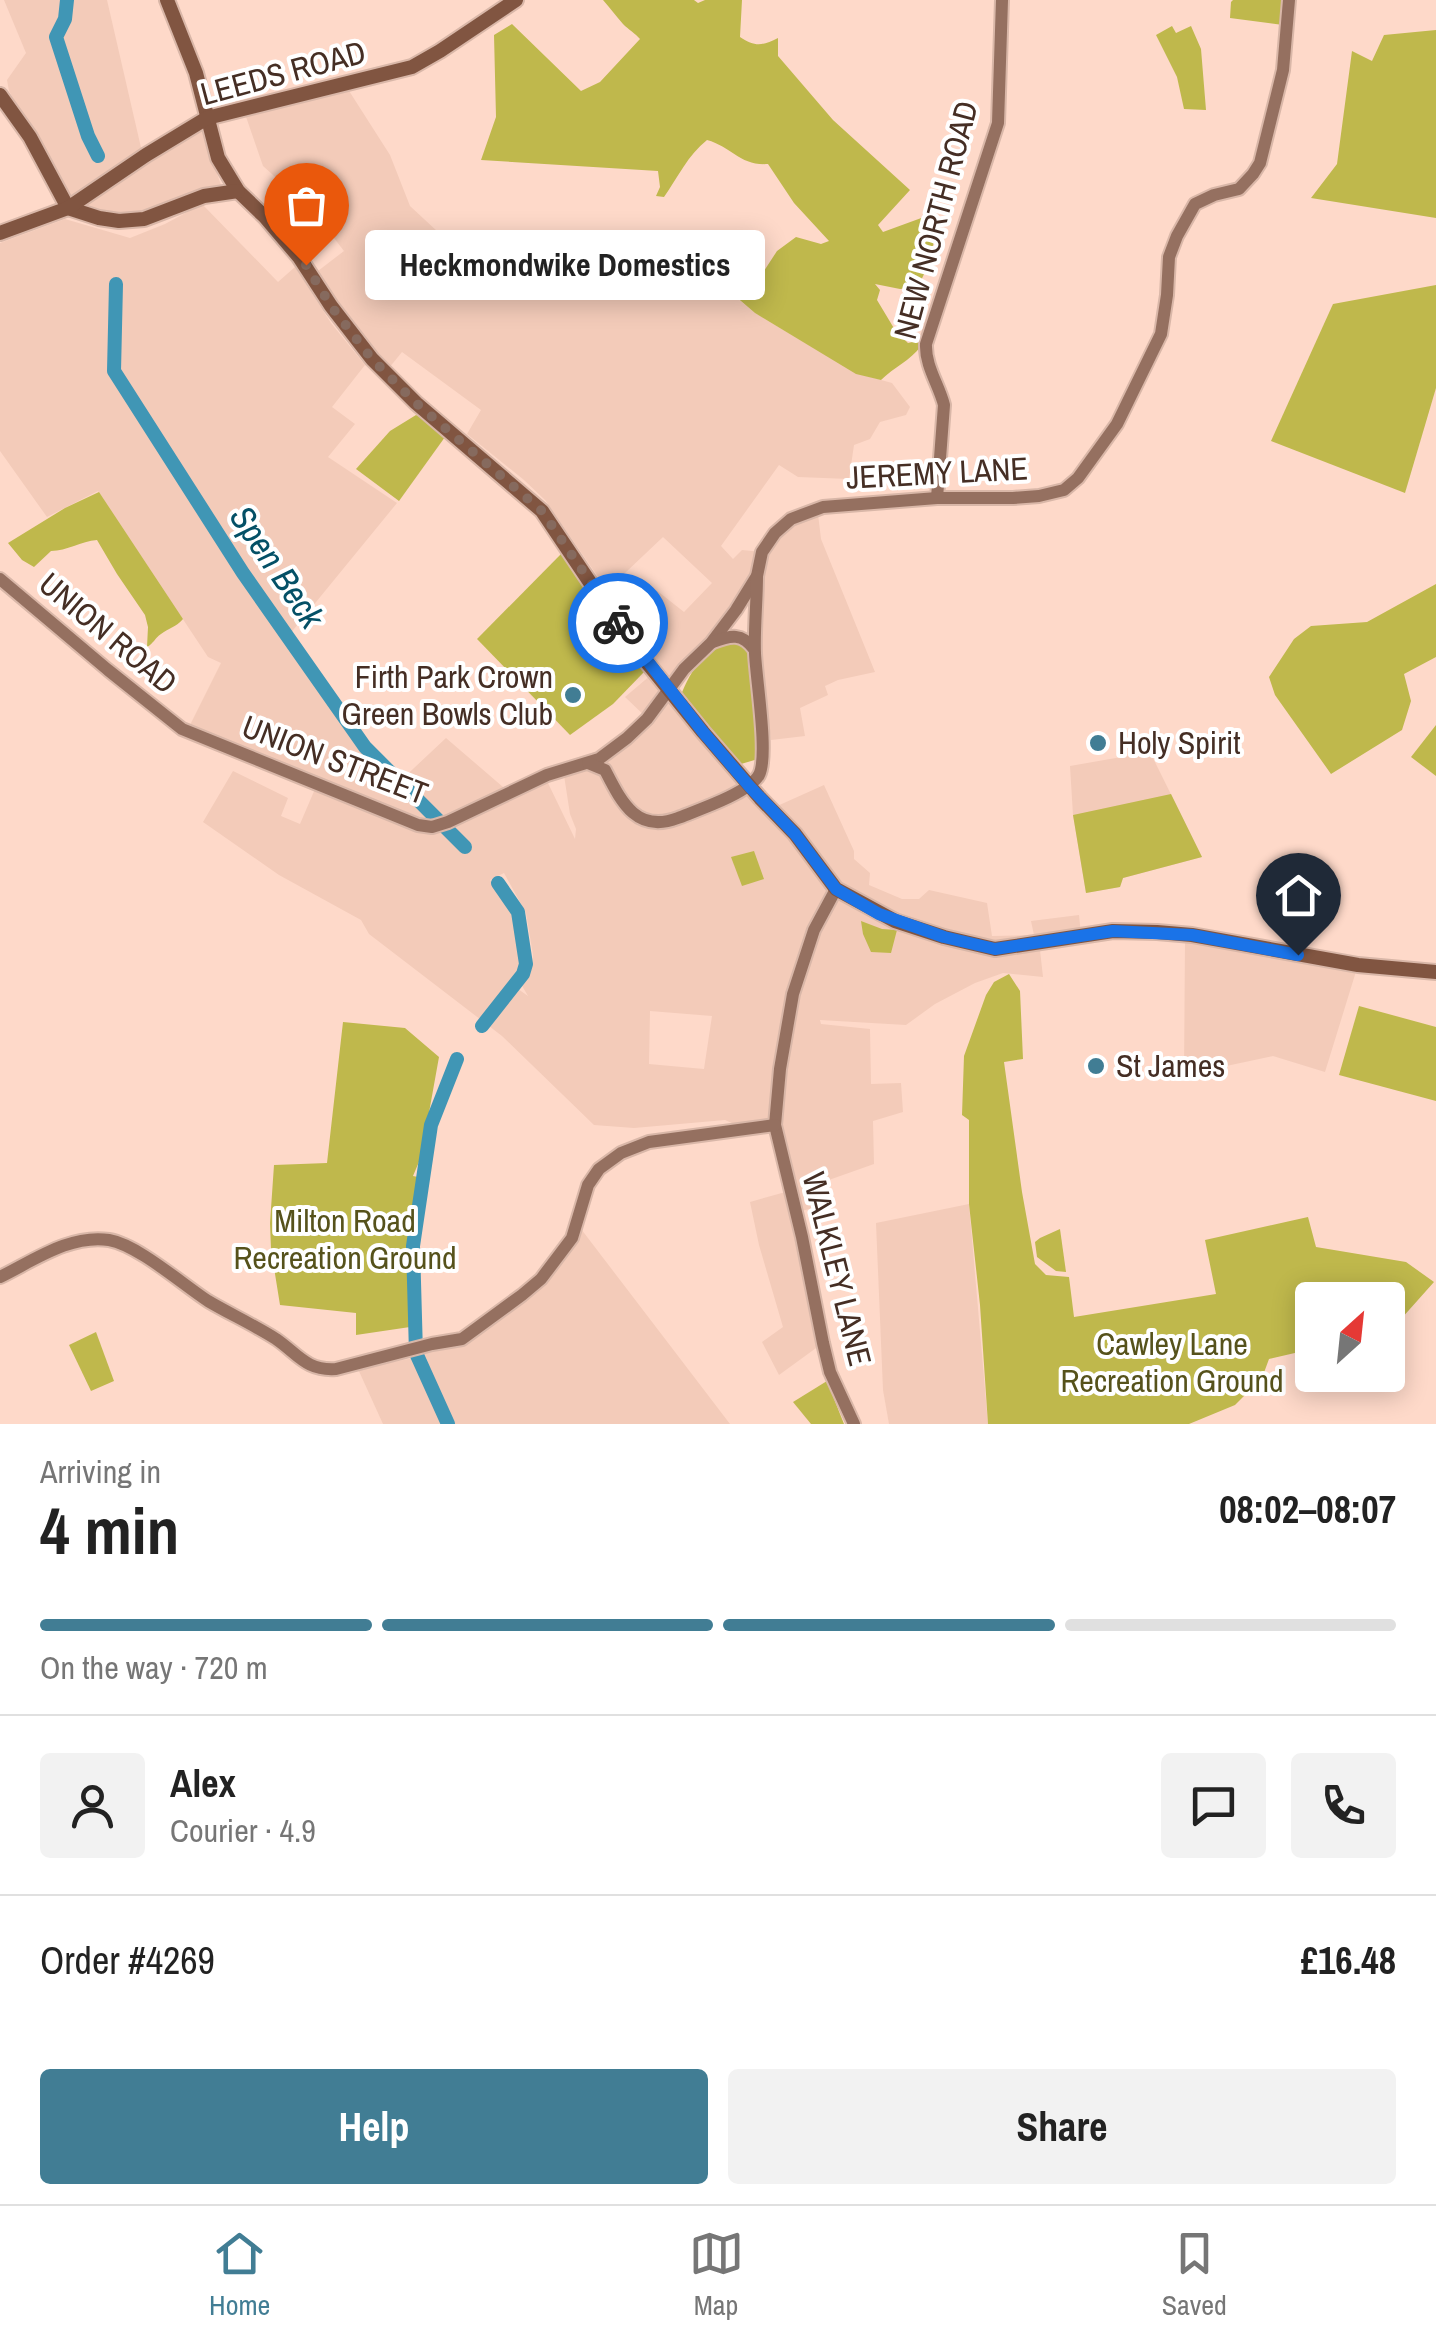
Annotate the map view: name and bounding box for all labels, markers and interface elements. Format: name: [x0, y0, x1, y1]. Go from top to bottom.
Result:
street label: LEEDS ROAD: [196, 30, 370, 115]
street label: NEW NORTH ROAD: [883, 96, 988, 343]
pin: [264, 163, 349, 266]
icon: bag: [279, 178, 334, 233]
callout: Heckmondwike Domestics: [366, 230, 766, 300]
text: Heckmondwike Domestics: [399, 243, 731, 286]
street label: JEREMY LANE: [845, 446, 1029, 499]
water label: Spen Beck: [219, 496, 337, 639]
street label: UNION ROAD: [30, 562, 186, 703]
courier: [568, 573, 668, 673]
icon: bike: [591, 596, 646, 651]
place label: Firth Park Crown Green Bowls Club: [342, 655, 553, 735]
marker: Firth Park Crown Green Bowls Club: [562, 684, 584, 706]
street label: UNION STREET: [236, 704, 434, 815]
place label: Holy Spirit: [1118, 721, 1241, 764]
marker: Holy Spirit: [1087, 732, 1109, 754]
pin: [1256, 853, 1341, 956]
icon: home: [1271, 868, 1326, 923]
place label: St James: [1116, 1044, 1225, 1087]
marker: St James: [1085, 1055, 1107, 1077]
street label: WALKLEY LANE: [793, 1167, 882, 1370]
park label: Milton Road Recreation Ground: [233, 1199, 457, 1279]
north arrow: [1295, 1282, 1405, 1392]
map controls: [1295, 1282, 1405, 1392]
park label: Cawley Lane Recreation Ground: [1060, 1322, 1284, 1402]
text: Arriving in: [40, 1450, 161, 1493]
text: 08:02–08:07: [1219, 1484, 1396, 1535]
text: 4 min: [40, 1487, 179, 1574]
text: On the way · 720 m: [40, 1646, 268, 1689]
button: person: [40, 1753, 145, 1858]
button: chat: [1161, 1753, 1266, 1858]
button: phone: [1291, 1753, 1396, 1858]
text: Alex: [170, 1758, 236, 1809]
text: Courier · 4.9: [170, 1809, 316, 1852]
text: Order #4269: [40, 1935, 215, 1986]
text: £16.48: [1301, 1935, 1396, 1986]
button: Help: [40, 2069, 708, 2184]
button: Share: [728, 2069, 1396, 2184]
tab: Home: [209, 2226, 270, 2324]
tab: Map: [689, 2226, 744, 2324]
tab: Saved: [1162, 2226, 1227, 2324]

